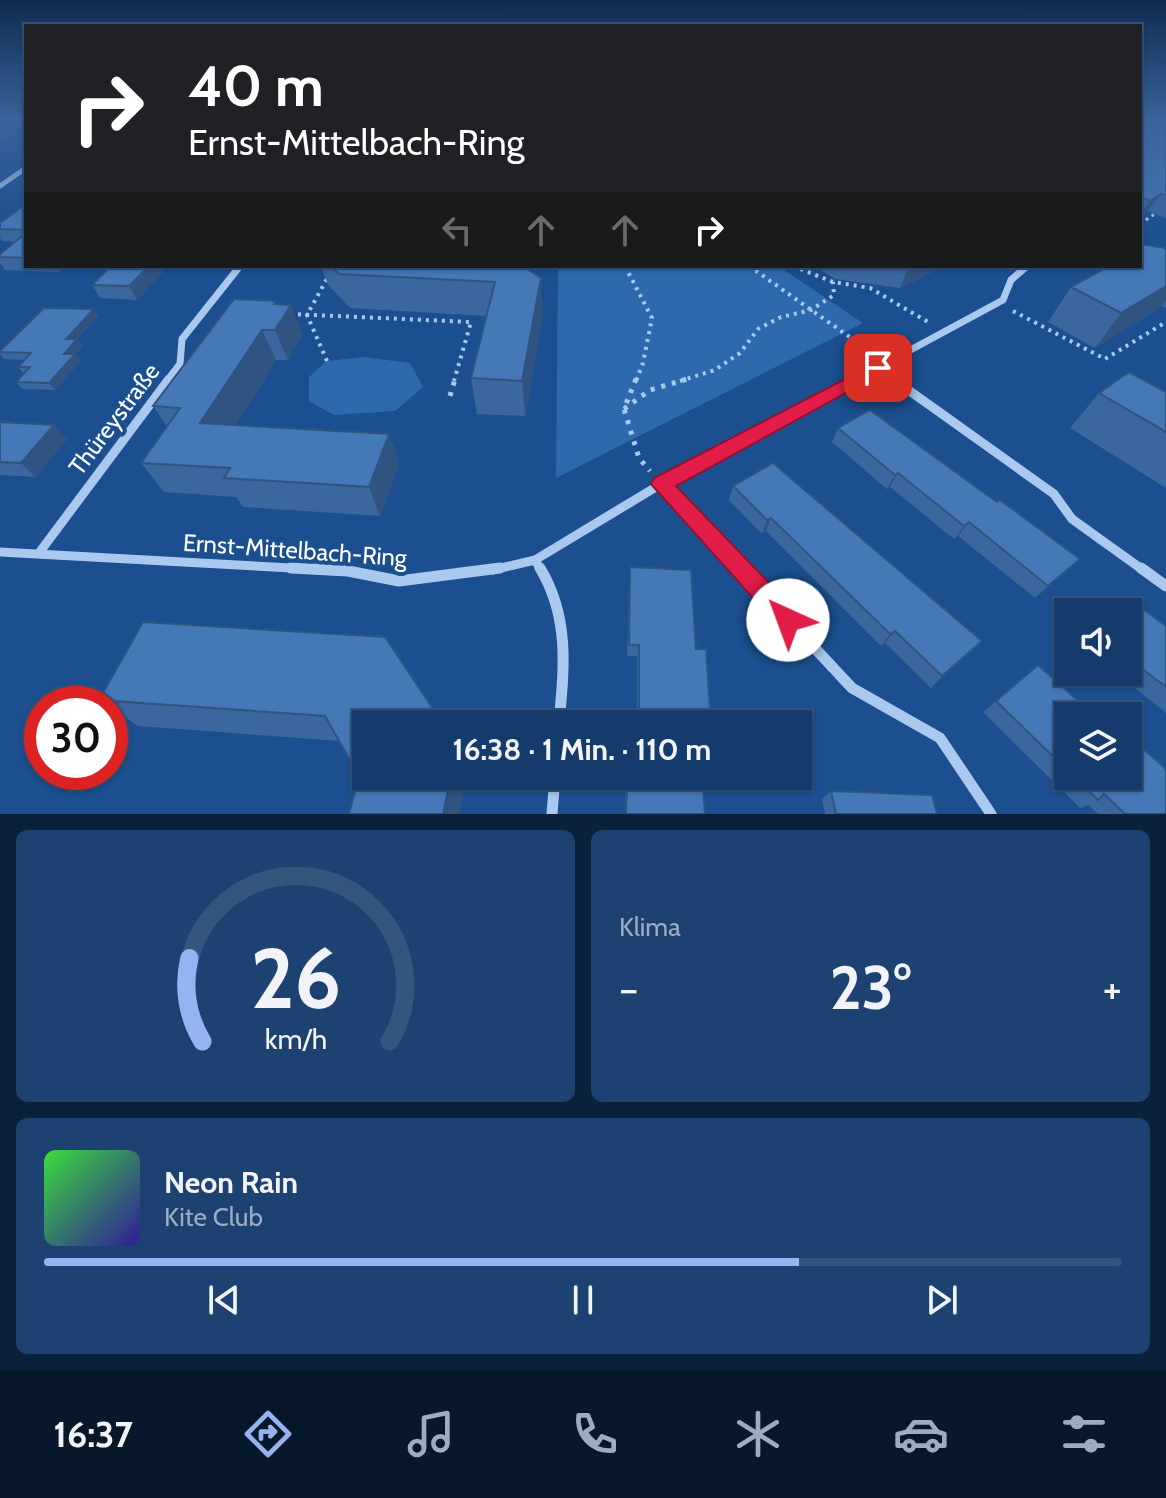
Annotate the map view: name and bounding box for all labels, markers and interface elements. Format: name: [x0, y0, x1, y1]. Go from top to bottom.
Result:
text: 40 m: [188, 52, 324, 120]
icon: right: [56, 56, 160, 160]
text: Ernst-Mittelbach-Ring: [188, 120, 525, 164]
icon: left: [435, 208, 479, 252]
icon: ahead: [519, 208, 563, 252]
icon: ahead: [603, 208, 647, 252]
icon: right: [687, 208, 731, 252]
pin: [844, 334, 912, 402]
icon: arrive: [856, 346, 900, 390]
street label: Thüreystraße: [62, 357, 166, 481]
street label: Ernst-Mittelbach-Ring: [182, 528, 409, 572]
position arrow: [746, 578, 830, 662]
map controls: [1054, 598, 1142, 790]
button: sound: [1054, 598, 1142, 686]
speed limit sign: 30: [24, 686, 128, 790]
button: layers: [1054, 702, 1142, 790]
text: 16:38 · 1 Min. · 110 m: [453, 731, 711, 768]
text: Klima: [619, 911, 681, 943]
text: 26: [250, 928, 341, 1029]
text: 23°: [830, 951, 911, 1024]
text: −: [619, 962, 638, 1015]
text: +: [1103, 962, 1122, 1015]
text: km/h: [264, 1021, 327, 1056]
text: Neon Rain: [164, 1164, 298, 1201]
text: Kite Club: [164, 1201, 263, 1233]
icon: previous: [202, 1278, 246, 1322]
icon: pause: [561, 1278, 605, 1322]
icon: next: [920, 1278, 964, 1322]
icon: directions: [240, 1406, 296, 1462]
icon: music: [403, 1406, 459, 1462]
icon: phone: [567, 1406, 623, 1462]
icon: climate: [730, 1406, 786, 1462]
icon: car: [893, 1406, 949, 1462]
icon: filters: [1056, 1406, 1112, 1462]
text: 16:37: [54, 1412, 133, 1456]

